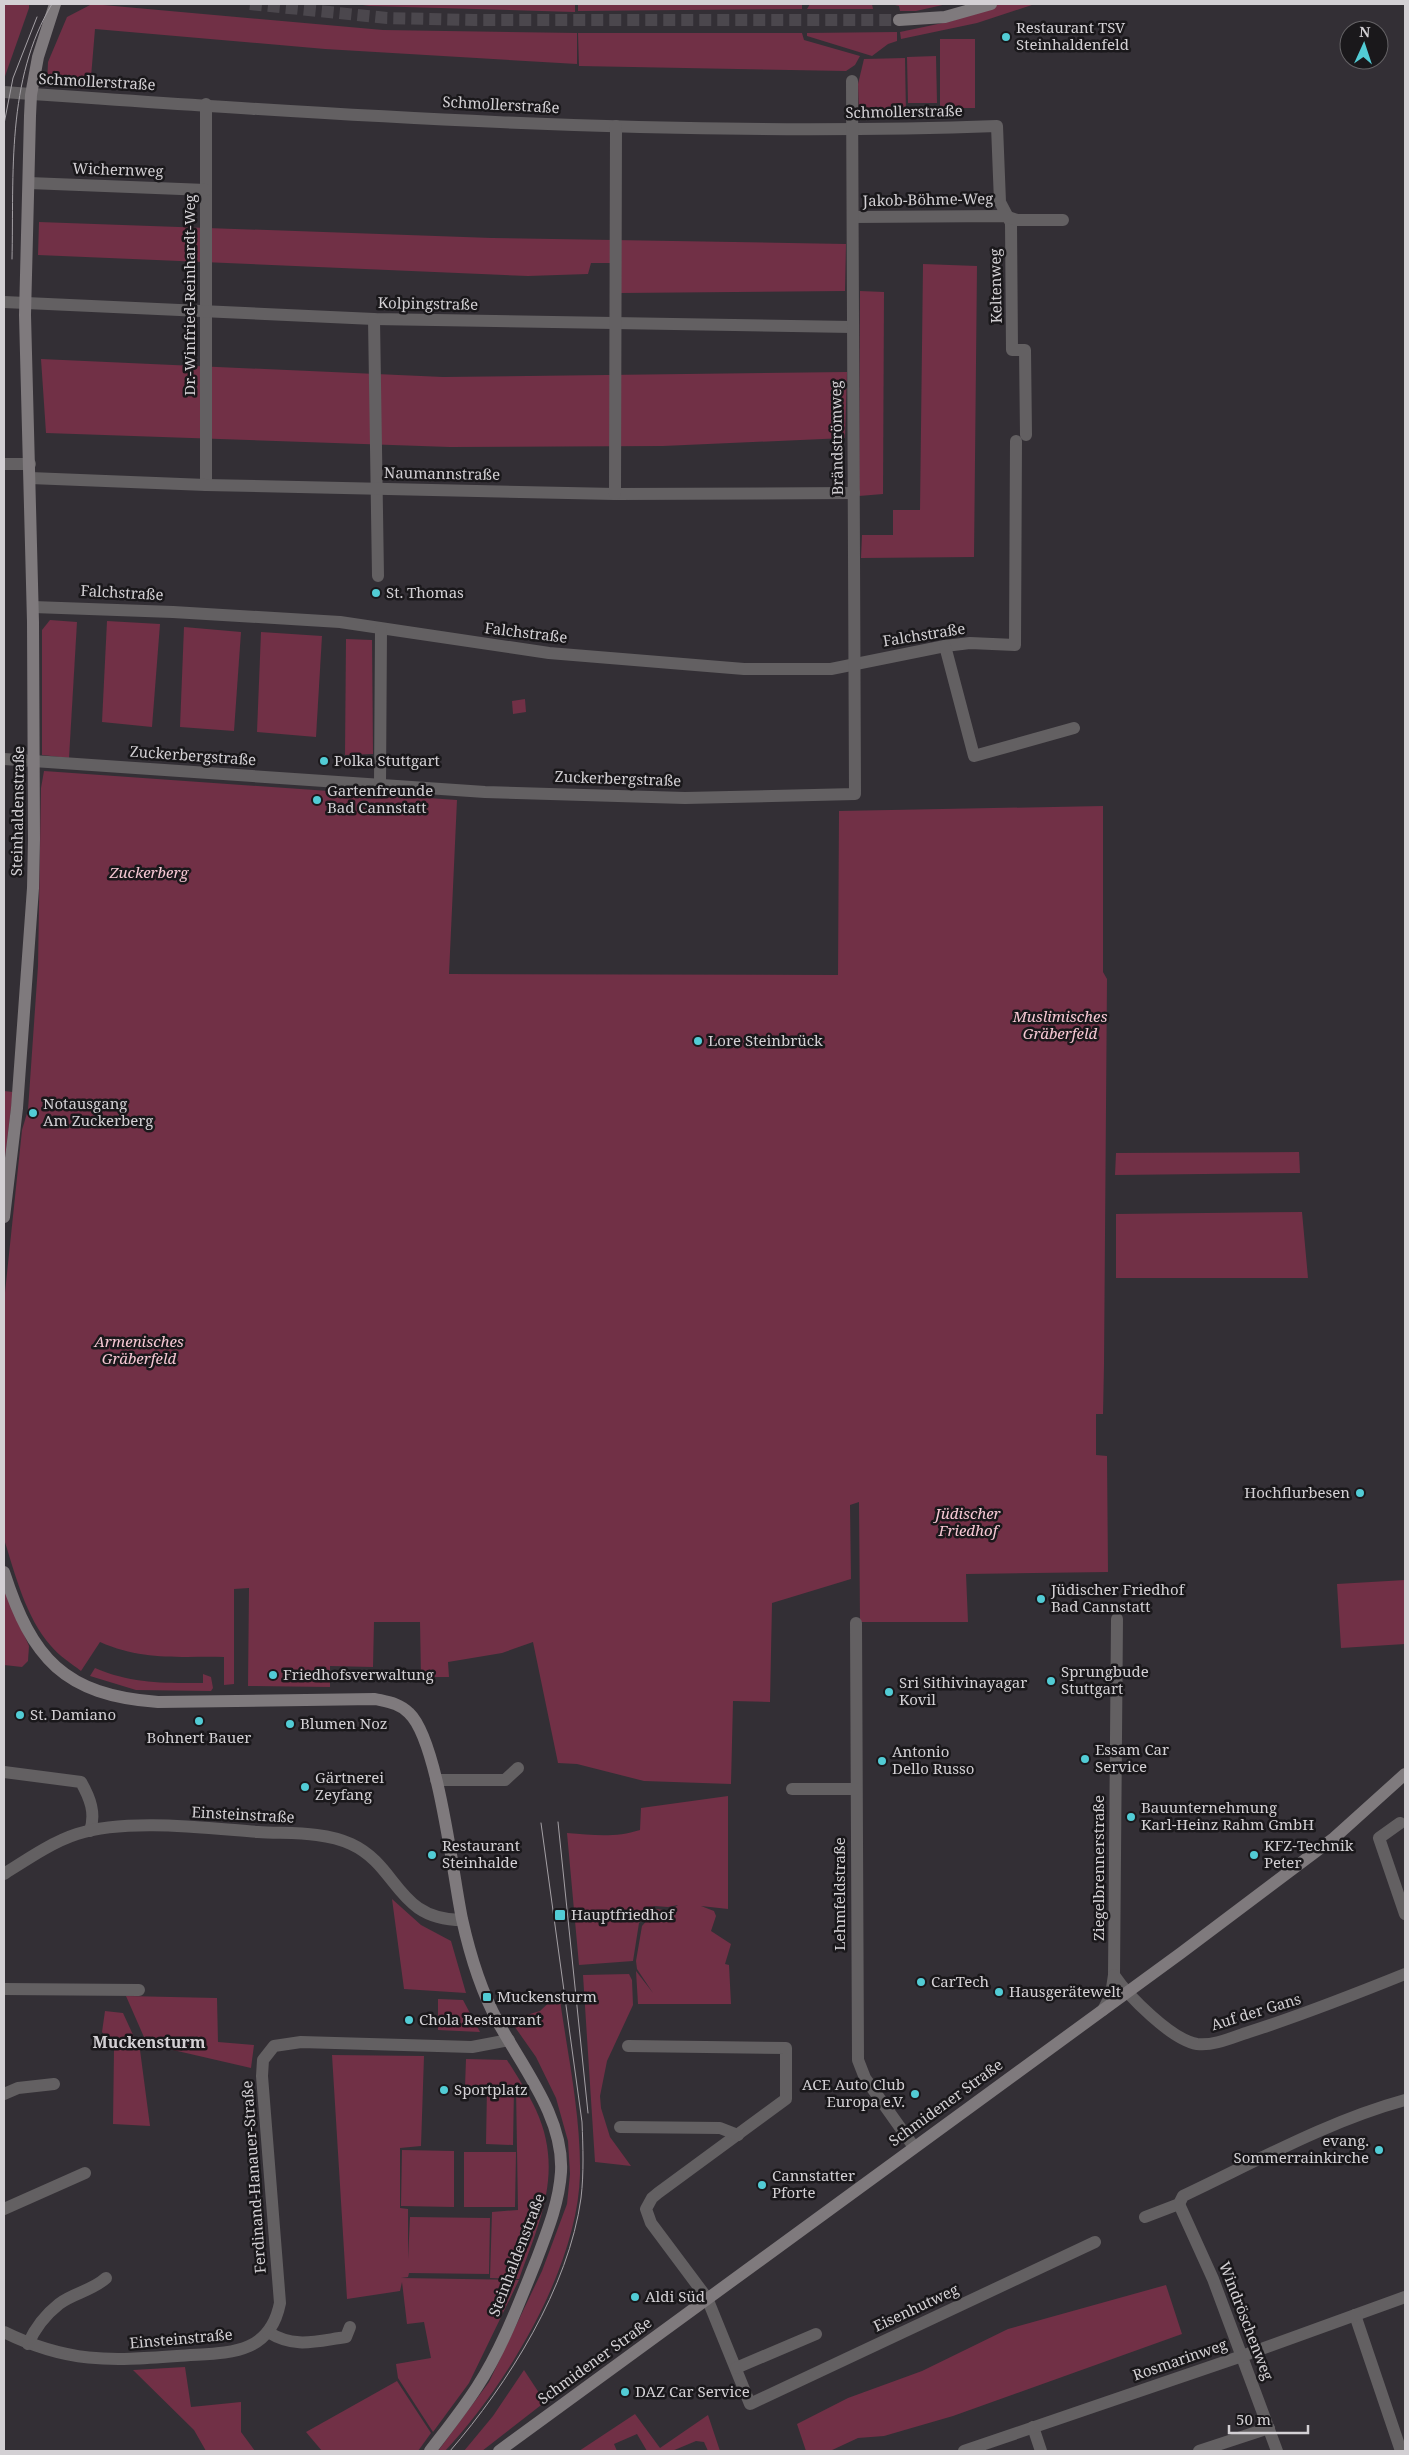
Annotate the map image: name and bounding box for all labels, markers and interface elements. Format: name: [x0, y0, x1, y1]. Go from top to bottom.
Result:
place label: Restaurant TSV Steinhaldenfeld: [1016, 17, 1129, 54]
north arrow: [1339, 20, 1389, 70]
text: N: [1359, 22, 1371, 41]
marker: Restaurant TSV Steinhaldenfeld: [1000, 31, 1012, 43]
street label: Schmollerstraße: [38, 68, 156, 94]
street label: Schmollerstraße: [442, 91, 560, 117]
street label: Schmollerstraße: [845, 100, 963, 122]
street label: Wichernweg: [72, 157, 164, 181]
street label: Jakob-Böhme-Weg: [862, 188, 993, 210]
street label: Dr.-Winfried-Reinhardt-Weg: [179, 194, 199, 396]
street label: Keltenweg: [984, 248, 1006, 324]
street label: Kolpingstraße: [378, 292, 478, 314]
street label: Brändströmweg: [825, 380, 847, 496]
street label: Naumannstraße: [384, 462, 500, 484]
street label: Falchstraße: [80, 580, 164, 604]
place label: St. Thomas: [386, 582, 464, 602]
marker: St. Thomas: [370, 587, 382, 599]
street label: Falchstraße: [484, 617, 569, 647]
street label: Falchstraße: [881, 618, 967, 650]
street label: Zuckerbergstraße: [129, 741, 257, 769]
street label: Steinhaldenstraße: [6, 746, 28, 876]
place label: Polka Stuttgart: [334, 750, 440, 770]
marker: Polka Stuttgart: [318, 755, 330, 767]
street label: Zuckerbergstraße: [554, 766, 682, 790]
place label: Gartenfreunde Bad Cannstatt: [327, 780, 433, 817]
marker: Gartenfreunde Bad Cannstatt: [311, 794, 323, 806]
park label: Zuckerberg: [109, 862, 189, 882]
park label: Muslimisches Gräberfeld: [1012, 1006, 1107, 1043]
place label: Lore Steinbrück: [708, 1030, 823, 1050]
marker: Lore Steinbrück: [692, 1035, 704, 1047]
place label: Notausgang Am Zuckerberg: [43, 1093, 153, 1130]
marker: Notausgang Am Zuckerberg: [27, 1107, 39, 1119]
park label: Armenisches Gräberfeld: [93, 1331, 184, 1368]
place label: Hochflurbesen: [1244, 1482, 1350, 1502]
marker: Hochflurbesen: [1354, 1487, 1366, 1499]
park label: Jüdischer Friedhof: [932, 1503, 1002, 1540]
place label: Jüdischer Friedhof Bad Cannstatt: [1050, 1579, 1186, 1616]
marker: Jüdischer Friedhof Bad Cannstatt: [1035, 1593, 1047, 1605]
place label: Sprungbude Stuttgart: [1061, 1661, 1149, 1698]
place label: Friedhofsverwaltung: [283, 1664, 434, 1684]
marker: Friedhofsverwaltung: [267, 1669, 279, 1681]
place label: Sri Sithivinayagar Kovil: [899, 1672, 1027, 1709]
marker: Sprungbude Stuttgart: [1045, 1675, 1057, 1687]
marker: Sri Sithivinayagar Kovil: [883, 1686, 895, 1698]
place label: St. Damiano: [30, 1704, 116, 1724]
marker: St. Damiano: [14, 1709, 26, 1721]
place label: Blumen Noz: [300, 1713, 388, 1733]
marker: Bohnert Bauer: [193, 1715, 205, 1727]
marker: Blumen Noz: [284, 1718, 296, 1730]
place label: Bohnert Bauer: [147, 1727, 251, 1747]
place label: Essam Car Service: [1095, 1739, 1169, 1776]
place label: Antonio Dello Russo: [892, 1741, 974, 1778]
marker: Essam Car Service: [1079, 1753, 1091, 1765]
marker: Antonio Dello Russo: [876, 1755, 888, 1767]
place label: Gärtnerei Zeyfang: [315, 1767, 384, 1804]
marker: Gärtnerei Zeyfang: [299, 1781, 311, 1793]
street label: Ziegelbrennerstraße: [1088, 1795, 1108, 1941]
place label: Bauunternehmung Karl-Heinz Rahm GmbH: [1141, 1797, 1314, 1834]
street label: Einsteinstraße: [191, 1801, 295, 1827]
marker: Bauunternehmung Karl-Heinz Rahm GmbH: [1125, 1811, 1137, 1823]
place label: Restaurant Steinhalde: [442, 1835, 520, 1872]
place label: KFZ-Technik Peter: [1264, 1835, 1354, 1872]
street label: Lehmfeldstraße: [829, 1837, 849, 1951]
marker: Restaurant Steinhalde: [426, 1849, 438, 1861]
marker: KFZ-Technik Peter: [1248, 1849, 1260, 1861]
place label: Hauptfriedhof: [571, 1904, 675, 1924]
marker: Hauptfriedhof: [553, 1908, 567, 1922]
place label: CarTech: [931, 1971, 990, 1991]
marker: CarTech: [915, 1976, 927, 1988]
place label: Hausgerätewelt: [1009, 1981, 1121, 2001]
place label: Muckensturm: [497, 1986, 597, 2006]
marker: Hausgerätewelt: [993, 1986, 1005, 1998]
street label: Auf der Gans: [1208, 1988, 1303, 2034]
marker: Muckensturm: [481, 1991, 493, 2003]
place label: Chola Restaurant: [419, 2009, 541, 2029]
marker: Chola Restaurant: [403, 2014, 415, 2026]
district label: Muckensturm: [92, 2031, 206, 2053]
street label: Schmidener Straße: [884, 2054, 1006, 2150]
place label: ACE Auto Club Europa e.V.: [802, 2074, 905, 2111]
place label: Sportplatz: [454, 2079, 528, 2099]
street label: Ferdinand-Hanauer-Straße: [236, 2080, 270, 2274]
marker: Sportplatz: [438, 2084, 450, 2096]
marker: ACE Auto Club Europa e.V.: [909, 2088, 921, 2100]
place label: evang. Sommerrainkirche: [1233, 2130, 1369, 2167]
marker: evang. Sommerrainkirche: [1373, 2144, 1385, 2156]
place label: Cannstatter Pforte: [772, 2165, 855, 2202]
marker: Cannstatter Pforte: [756, 2179, 768, 2191]
street label: Steinhaldenstraße: [483, 2190, 549, 2319]
street label: Windröschenweg: [1215, 2258, 1279, 2383]
street label: Eisenhutweg: [870, 2279, 961, 2336]
place label: Aldi Süd: [645, 2286, 705, 2306]
marker: Aldi Süd: [629, 2291, 641, 2303]
street label: Schmidener Straße: [533, 2312, 655, 2408]
street label: Einsteinstraße: [129, 2324, 233, 2352]
street label: Rosmarinweg: [1130, 2334, 1229, 2385]
place label: DAZ Car Service: [635, 2381, 750, 2401]
marker: DAZ Car Service: [619, 2386, 631, 2398]
scale bar: [1229, 2402, 1308, 2434]
text: 50 m: [1236, 2409, 1271, 2429]

